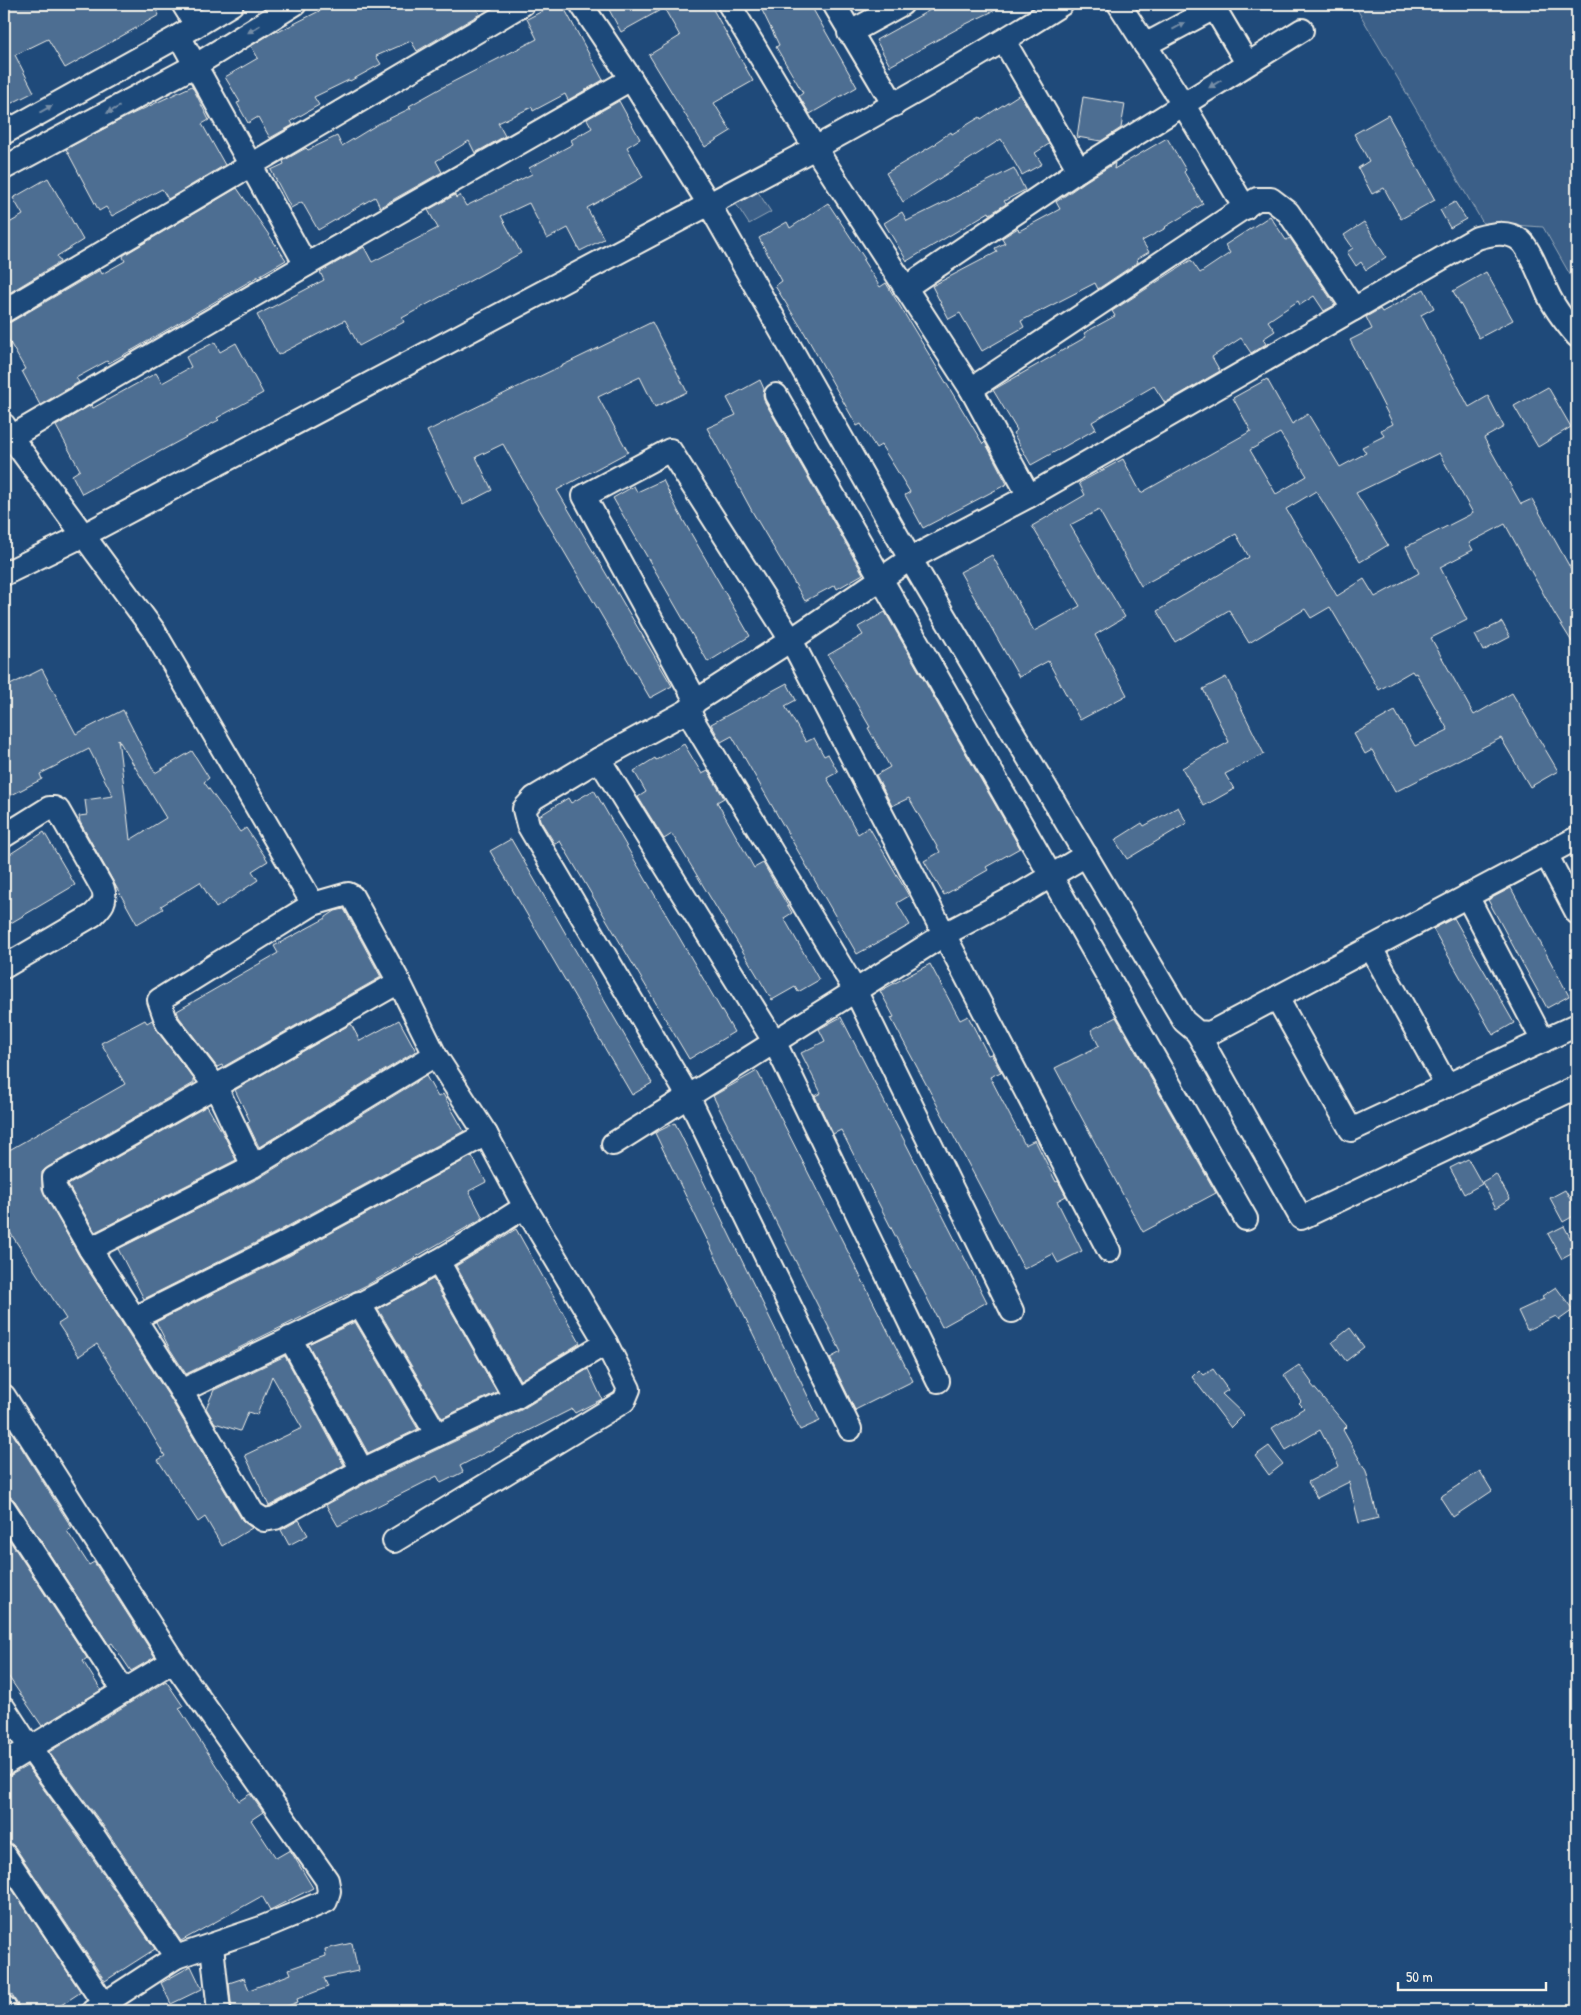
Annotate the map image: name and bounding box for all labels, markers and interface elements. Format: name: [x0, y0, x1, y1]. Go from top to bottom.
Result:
one-way arrow: [1172, 22, 1187, 30]
one-way arrow: [247, 25, 260, 34]
one-way arrow: [1208, 79, 1222, 88]
one-way arrow: [40, 105, 53, 114]
one-way arrow: [105, 106, 120, 114]
scale bar: [1398, 1960, 1546, 1992]
text: 50 m: [1406, 1966, 1433, 1987]

